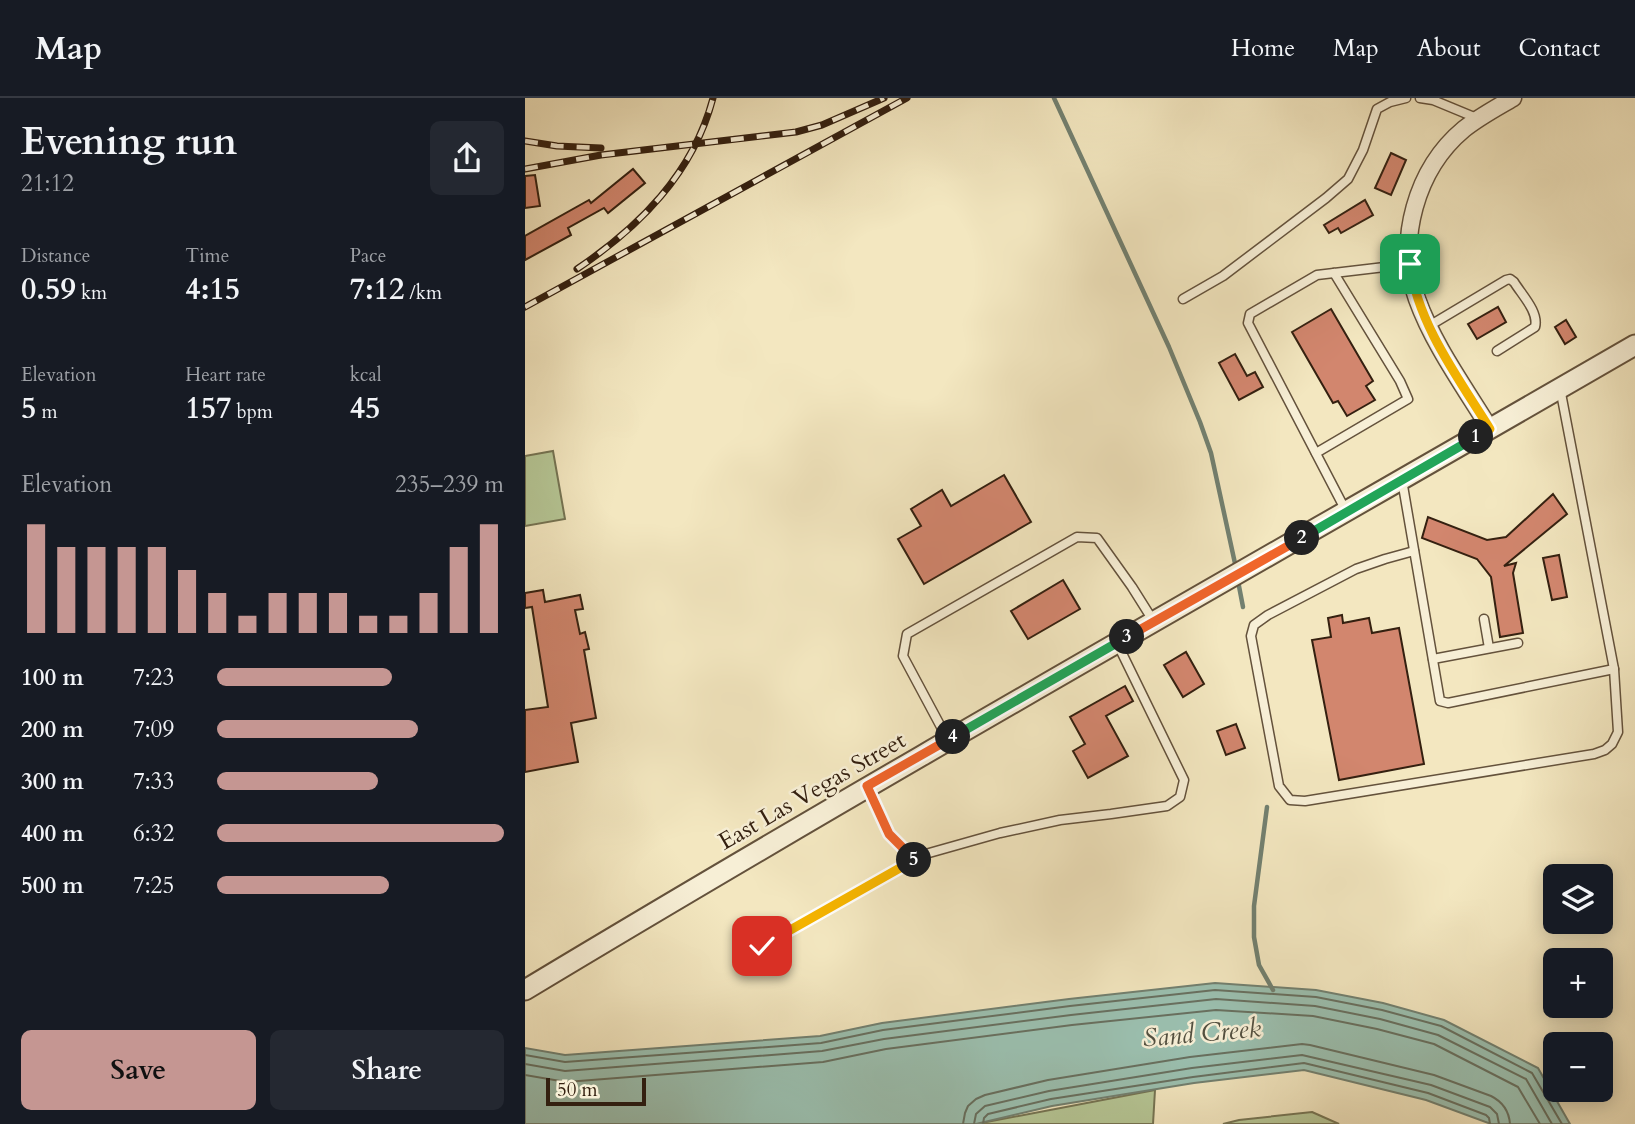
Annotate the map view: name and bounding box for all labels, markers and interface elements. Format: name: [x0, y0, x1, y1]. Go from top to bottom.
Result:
text: Map: [35, 26, 102, 71]
text: Home: [1231, 32, 1295, 65]
text: Map: [1333, 32, 1379, 65]
text: About: [1417, 32, 1481, 65]
text: Contact: [1519, 32, 1600, 65]
text: Evening run: [21, 116, 237, 168]
button: share: [430, 121, 504, 195]
text: 21:12: [21, 168, 74, 199]
pin: [1380, 234, 1440, 294]
text: Distance: [21, 243, 90, 269]
text: Time: [185, 243, 229, 269]
text: Pace: [350, 243, 386, 269]
icon: arrive: [1391, 245, 1429, 283]
text: 0.59: [21, 269, 76, 310]
text: 4:15: [185, 269, 240, 310]
text: 7:12: [350, 269, 404, 310]
text: km: [76, 280, 107, 306]
text: /km: [404, 280, 442, 306]
text: Elevation: [21, 362, 96, 388]
text: Heart rate: [185, 362, 266, 388]
text: kcal: [350, 362, 382, 388]
text: 5: [21, 388, 36, 429]
text: 157: [185, 388, 231, 429]
text: 45: [350, 388, 380, 429]
text: m: [36, 399, 58, 425]
text: bpm: [231, 399, 273, 425]
pin: 1: [1459, 420, 1493, 454]
text: 1: [1471, 423, 1480, 449]
text: Elevation: [21, 469, 112, 500]
text: 235–239 m: [395, 469, 504, 500]
pin: 2: [1285, 520, 1319, 556]
text: 2: [1297, 524, 1306, 550]
pin: 3: [1109, 620, 1145, 654]
text: 3: [1122, 623, 1131, 649]
text: 100 m: [21, 662, 84, 693]
text: 7:23: [133, 662, 174, 693]
text: 200 m: [21, 714, 84, 745]
text: 7:09: [133, 714, 174, 745]
pin: 4: [935, 720, 971, 754]
text: 4: [948, 723, 957, 749]
street label: East Las Vegas Street: [712, 724, 912, 858]
text: 300 m: [21, 766, 84, 797]
text: 7:33: [133, 766, 174, 797]
text: 400 m: [21, 818, 84, 849]
text: 6:32: [133, 818, 174, 849]
pin: 5: [897, 842, 931, 878]
text: 5: [909, 846, 918, 872]
map controls: [1543, 864, 1613, 1102]
button: layers: [1543, 864, 1613, 934]
text: 500 m: [21, 870, 84, 901]
text: 7:25: [133, 870, 174, 901]
pin: [732, 916, 792, 976]
icon: check: [743, 927, 781, 965]
button: +: [1543, 948, 1613, 1018]
water label: Sand Creek: [1141, 1010, 1263, 1056]
button: Save: [21, 1030, 256, 1110]
button: Share: [270, 1030, 504, 1110]
button: −: [1543, 1032, 1613, 1102]
scale bar: [546, 1075, 646, 1107]
text: 50 m: [557, 1077, 598, 1103]

